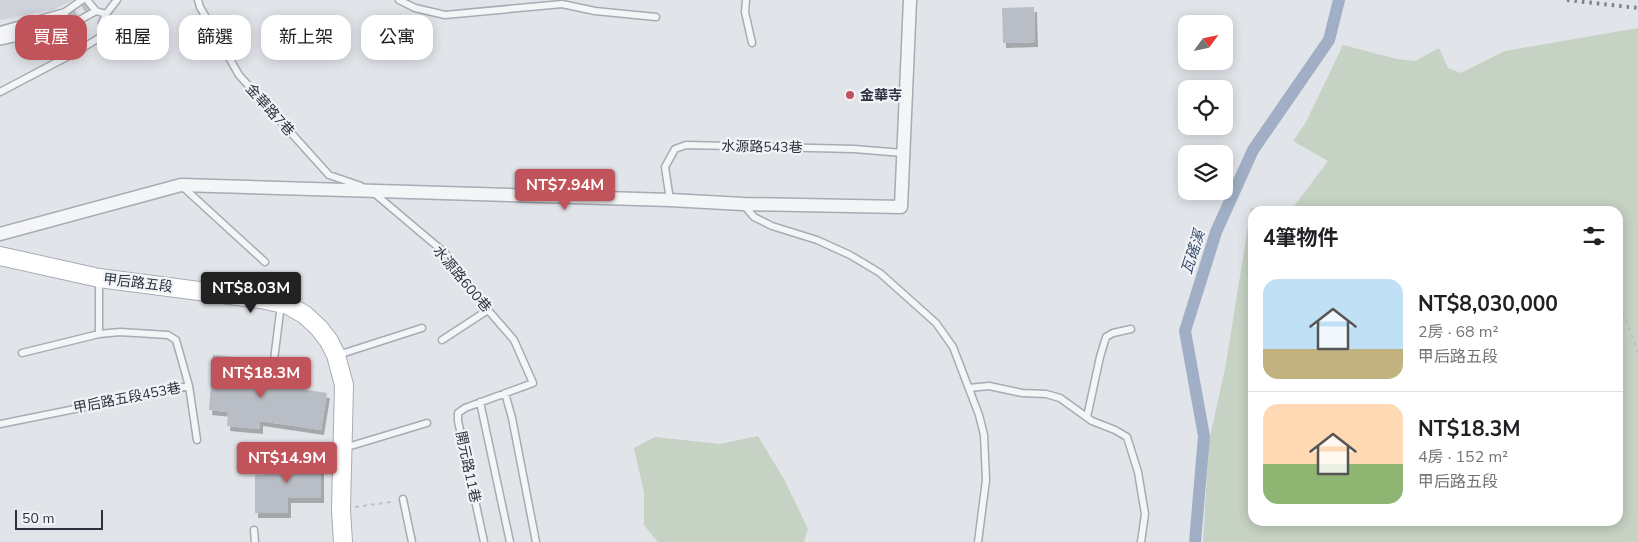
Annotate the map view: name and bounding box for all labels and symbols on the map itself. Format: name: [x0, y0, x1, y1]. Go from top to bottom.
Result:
north arrow: [1178, 15, 1232, 70]
street label: 金華路7巷: [241, 80, 299, 140]
place label: 金華寺: [860, 86, 902, 105]
marker: 金華寺: [844, 89, 856, 101]
street label: 水源路543巷: [721, 137, 803, 157]
pin: NT$7.94M: [513, 168, 617, 211]
water label: 瓦磘溪: [1177, 226, 1210, 276]
street label: 水源路600巷: [429, 242, 495, 316]
street label: 甲后路五段: [102, 269, 174, 297]
pin: NT$8.03M: [199, 272, 303, 314]
pin: NT$18.3M: [209, 356, 313, 399]
street label: 甲后路五段453巷: [72, 378, 182, 418]
street label: 開元路11巷: [451, 429, 485, 505]
pin: NT$14.9M: [235, 442, 339, 484]
scale bar: [15, 507, 102, 530]

